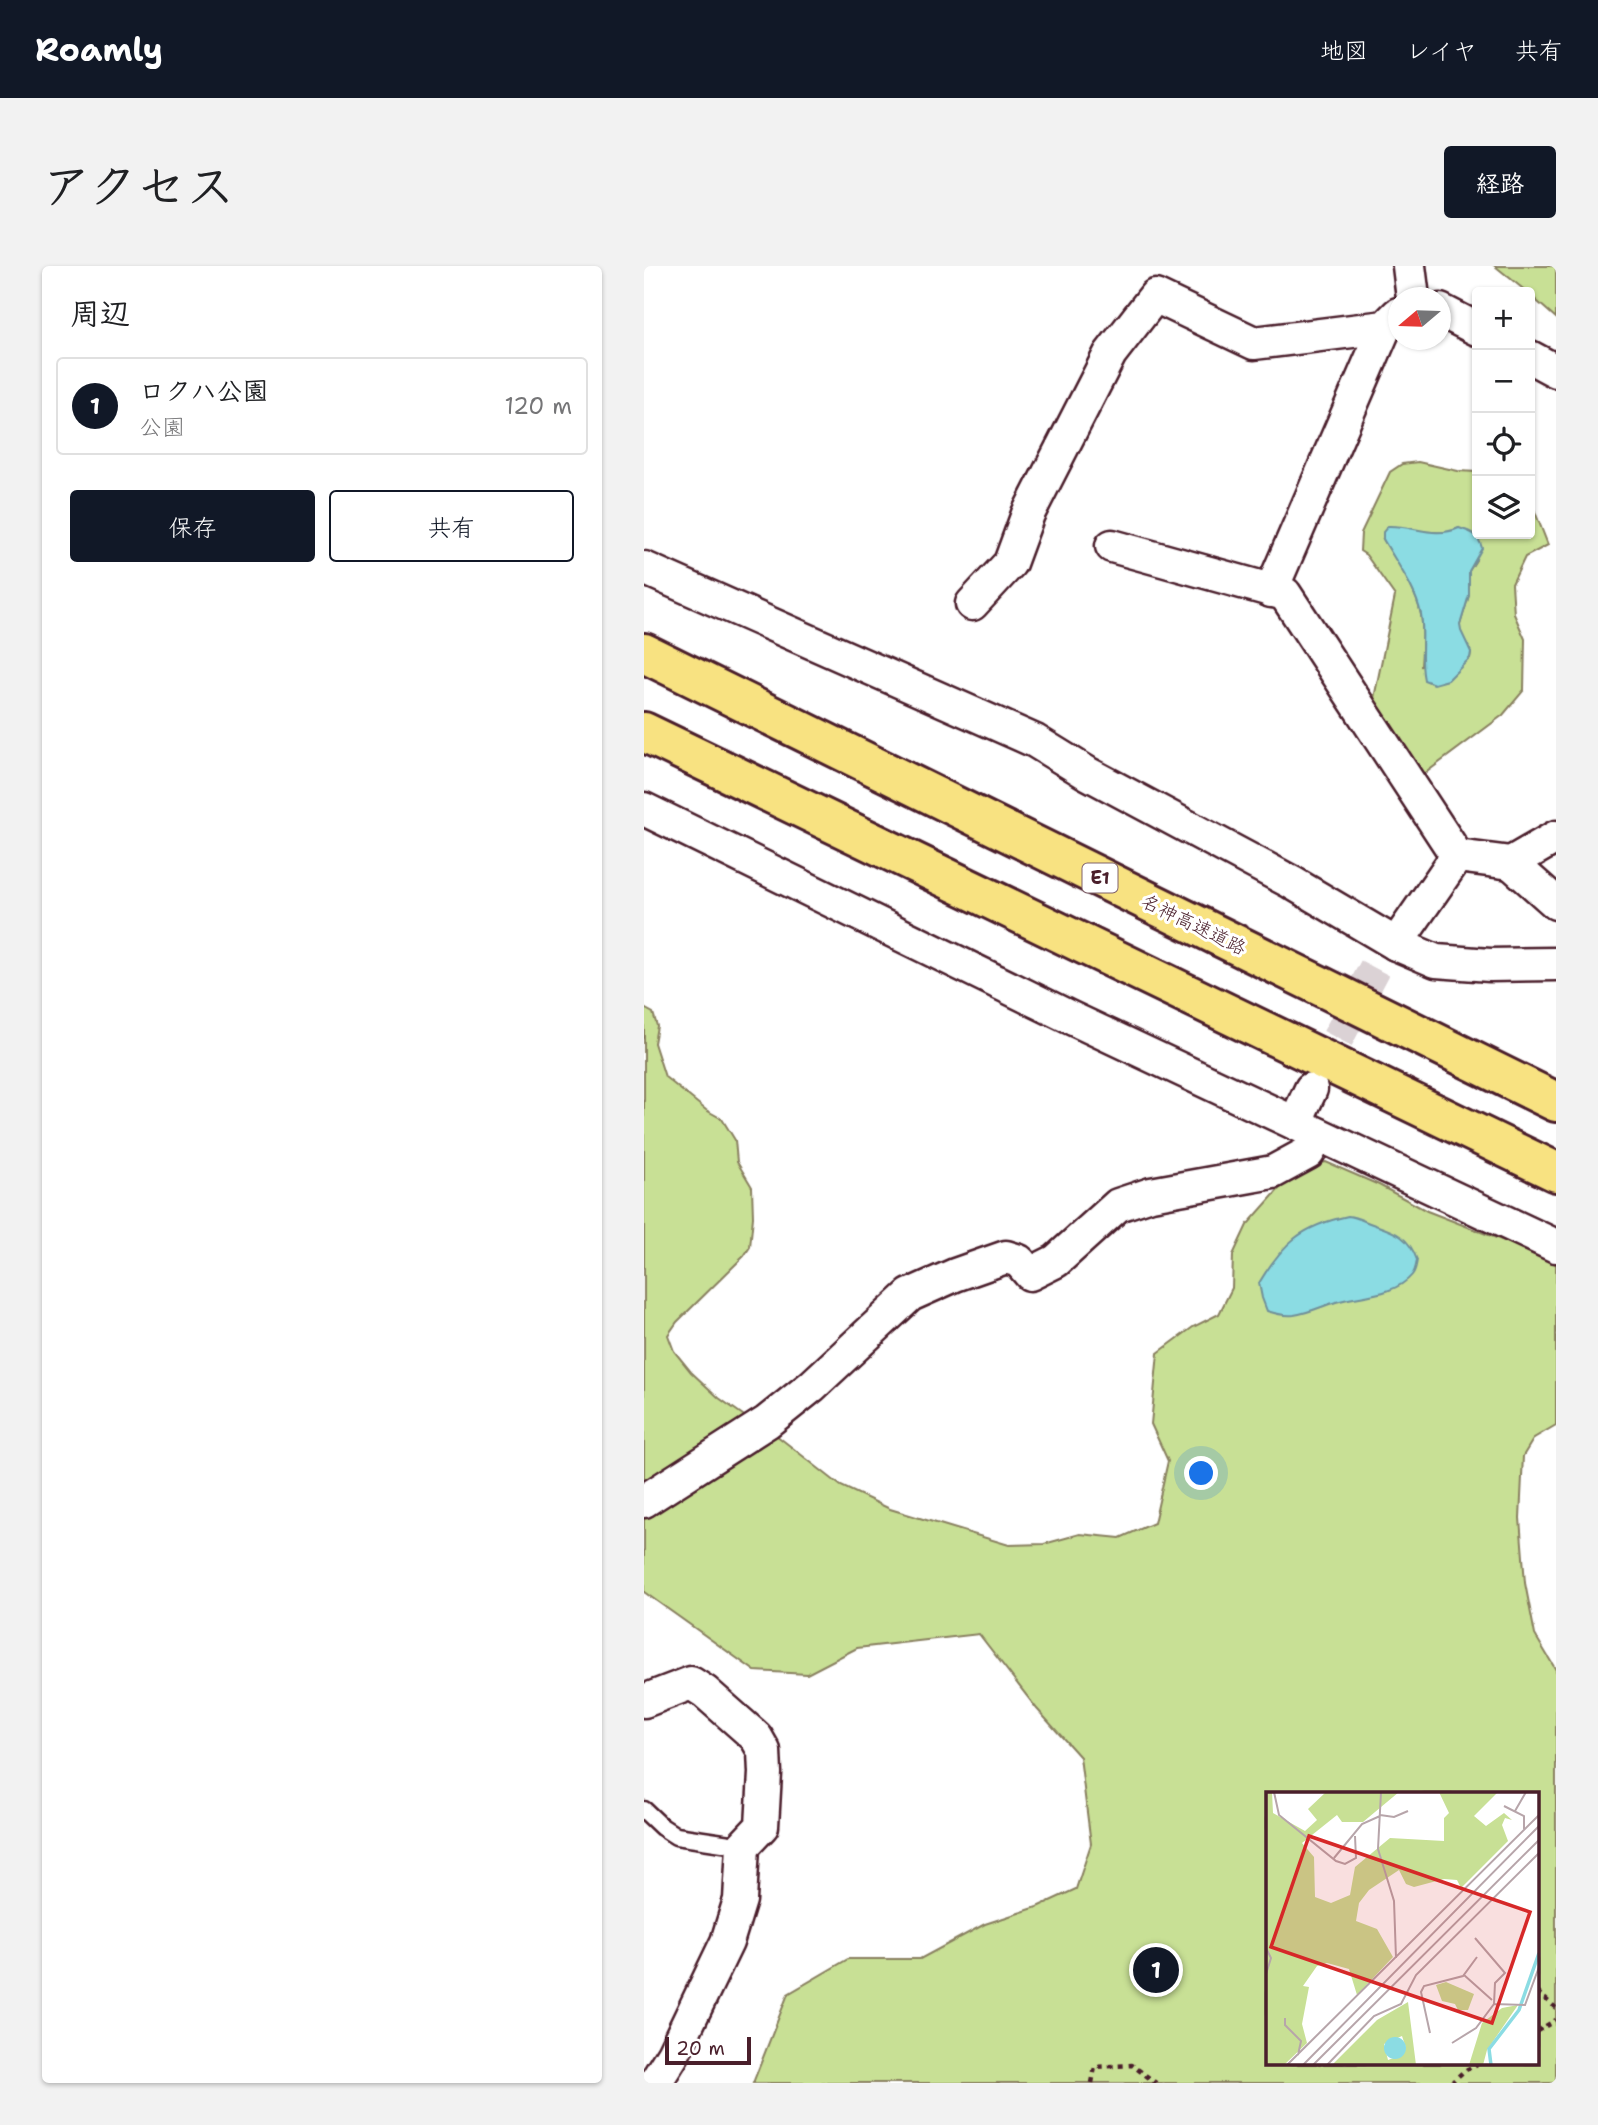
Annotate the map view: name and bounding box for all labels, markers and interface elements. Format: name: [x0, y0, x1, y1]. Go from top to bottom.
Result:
text: Roamly: [35, 27, 163, 72]
text: 地図: [1320, 35, 1368, 67]
text: レイヤ: [1406, 35, 1477, 67]
text: 共有: [1515, 35, 1563, 67]
button: 経路: [1444, 146, 1556, 218]
text: アクセス: [42, 153, 235, 219]
north arrow: [1388, 287, 1451, 350]
map controls: [1472, 287, 1535, 539]
button: +: [1472, 287, 1535, 350]
text: 周辺: [70, 293, 130, 334]
button: −: [1472, 350, 1535, 413]
text: ロクハ公園: [139, 373, 268, 408]
text: 1: [90, 391, 100, 421]
text: 120 m: [504, 391, 572, 421]
text: 公園: [139, 412, 185, 442]
button: locate: [1472, 413, 1535, 476]
button: layers: [1472, 476, 1535, 539]
button: 保存: [70, 490, 315, 562]
button: 共有: [329, 490, 574, 562]
road number: E1: [1082, 864, 1118, 892]
street label: 名神高速道路: [1137, 888, 1250, 961]
your location: [1184, 1456, 1218, 1490]
inset map: [1266, 1792, 1538, 2066]
pin: 1: [1133, 1944, 1179, 1996]
scale bar: [665, 2034, 751, 2066]
text: 20 m: [676, 2036, 725, 2061]

